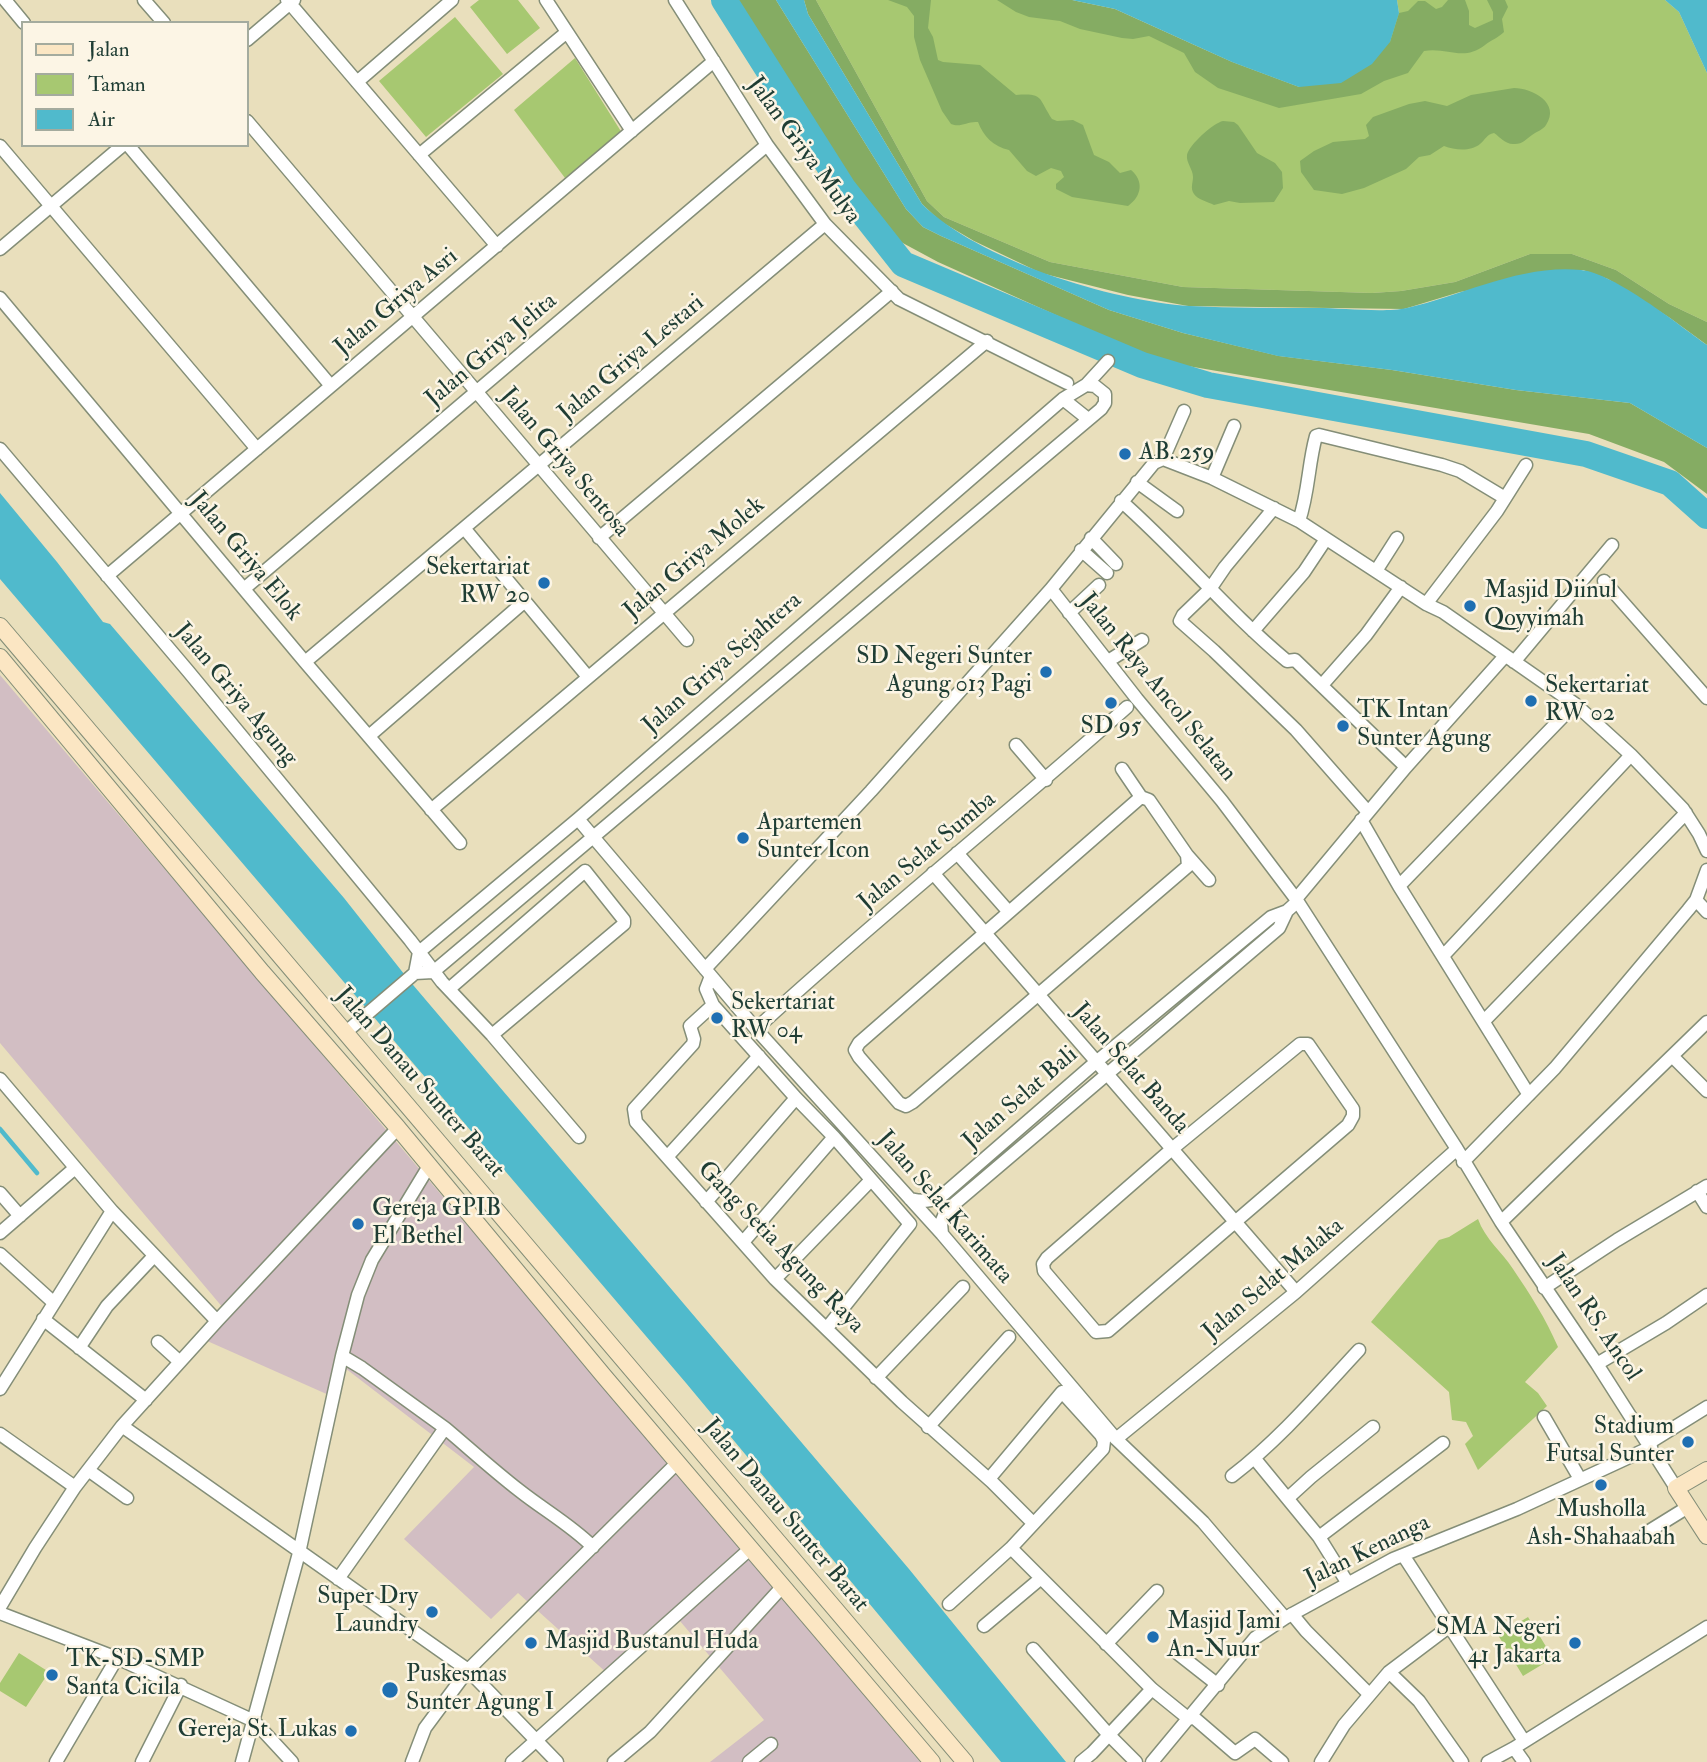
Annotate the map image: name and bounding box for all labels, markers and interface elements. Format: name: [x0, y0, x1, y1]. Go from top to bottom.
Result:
legend: [21, 21, 248, 147]
text: Jalan: [88, 36, 130, 63]
text: Taman: [88, 71, 146, 98]
street label: Jalan Griya Mulya: [740, 72, 866, 230]
text: Air: [88, 106, 115, 133]
street label: Jalan Griya Asri: [329, 243, 465, 363]
street label: Jalan Griya Jelita: [420, 288, 564, 414]
street label: Jalan Griya Lestari: [553, 289, 711, 429]
street label: Jalan Griya Sentosa: [493, 382, 635, 544]
place label: AB. 259: [1139, 440, 1214, 468]
marker: AB. 259: [1117, 446, 1133, 462]
street label: Jalan Griya Elok: [183, 487, 307, 627]
street label: Jalan Griya Molek: [619, 492, 771, 626]
place label: Sekertariat RW 20: [426, 555, 530, 611]
marker: Sekertariat RW 20: [536, 575, 552, 591]
place label: Masjid Diinul Qoyyimah: [1484, 578, 1617, 634]
street label: Jalan Griya Sejahtera: [638, 587, 808, 741]
street label: Jalan Raya Ancol Selatan: [1072, 588, 1242, 788]
marker: Masjid Diinul Qoyyimah: [1462, 598, 1478, 614]
street label: Jalan Griya Agung: [167, 618, 303, 772]
place label: SD Negeri Sunter Agung 013 Pagi: [856, 644, 1032, 700]
marker: SD Negeri Sunter Agung 013 Pagi: [1038, 664, 1054, 680]
place label: Sekertariat RW 02: [1545, 673, 1649, 729]
marker: Sekertariat RW 02: [1523, 693, 1539, 709]
marker: SD 95: [1103, 695, 1119, 711]
place label: TK Intan Sunter Agung: [1357, 698, 1491, 754]
place label: SD 95: [1081, 714, 1141, 742]
marker: TK Intan Sunter Agung: [1335, 718, 1351, 734]
street label: Jalan Selat Sumba: [853, 786, 1003, 918]
place label: Apartemen Sunter Icon: [757, 810, 870, 866]
marker: Apartemen Sunter Icon: [735, 830, 751, 846]
street label: Jalan Danau Sunter Barat: [328, 982, 510, 1184]
place label: Sekertariat RW 04: [731, 990, 835, 1046]
street label: Jalan Selat Banda: [1065, 998, 1195, 1140]
marker: Sekertariat RW 04: [709, 1010, 725, 1026]
street label: Jalan Selat Bali: [958, 1041, 1084, 1157]
street label: Jalan Selat Karimata: [870, 1126, 1018, 1290]
street label: Gang Setia Agung Raya: [691, 1156, 869, 1340]
place label: Gereja GPIB El Bethel: [372, 1196, 501, 1252]
street label: Jalan Selat Malaka: [1198, 1213, 1350, 1347]
marker: Gereja GPIB El Bethel: [350, 1216, 366, 1232]
street label: Jalan RS. Ancol: [1540, 1249, 1646, 1387]
street label: Jalan Danau Sunter Barat: [696, 1413, 874, 1619]
place label: Stadium Futsal Sunter: [1545, 1414, 1674, 1470]
marker: Stadium Futsal Sunter: [1680, 1434, 1696, 1450]
marker: Musholla Ash-Shahaabah: [1593, 1477, 1609, 1493]
place label: Musholla Ash-Shahaabah: [1527, 1497, 1675, 1553]
street label: Jalan Kenanga: [1301, 1509, 1435, 1595]
place label: Super Dry Laundry: [317, 1584, 418, 1640]
marker: Super Dry Laundry: [424, 1604, 440, 1620]
place label: Masjid Jami An-Nuur: [1167, 1609, 1281, 1665]
place label: SMA Negeri 41 Jakarta: [1436, 1615, 1561, 1671]
place label: Masjid Bustanul Huda: [545, 1629, 758, 1657]
marker: Masjid Jami An-Nuur: [1145, 1629, 1161, 1645]
marker: Masjid Bustanul Huda: [523, 1635, 539, 1651]
marker: SMA Negeri 41 Jakarta: [1567, 1635, 1583, 1651]
place label: TK-SD-SMP Santa Cicila: [66, 1647, 204, 1703]
place label: Puskesmas Sunter Agung I: [406, 1662, 554, 1718]
marker: TK-SD-SMP Santa Cicila: [44, 1667, 60, 1683]
marker: Puskesmas Sunter Agung I: [380, 1680, 400, 1700]
place label: Gereja St. Lukas: [177, 1717, 337, 1745]
marker: Gereja St. Lukas: [343, 1723, 359, 1739]

